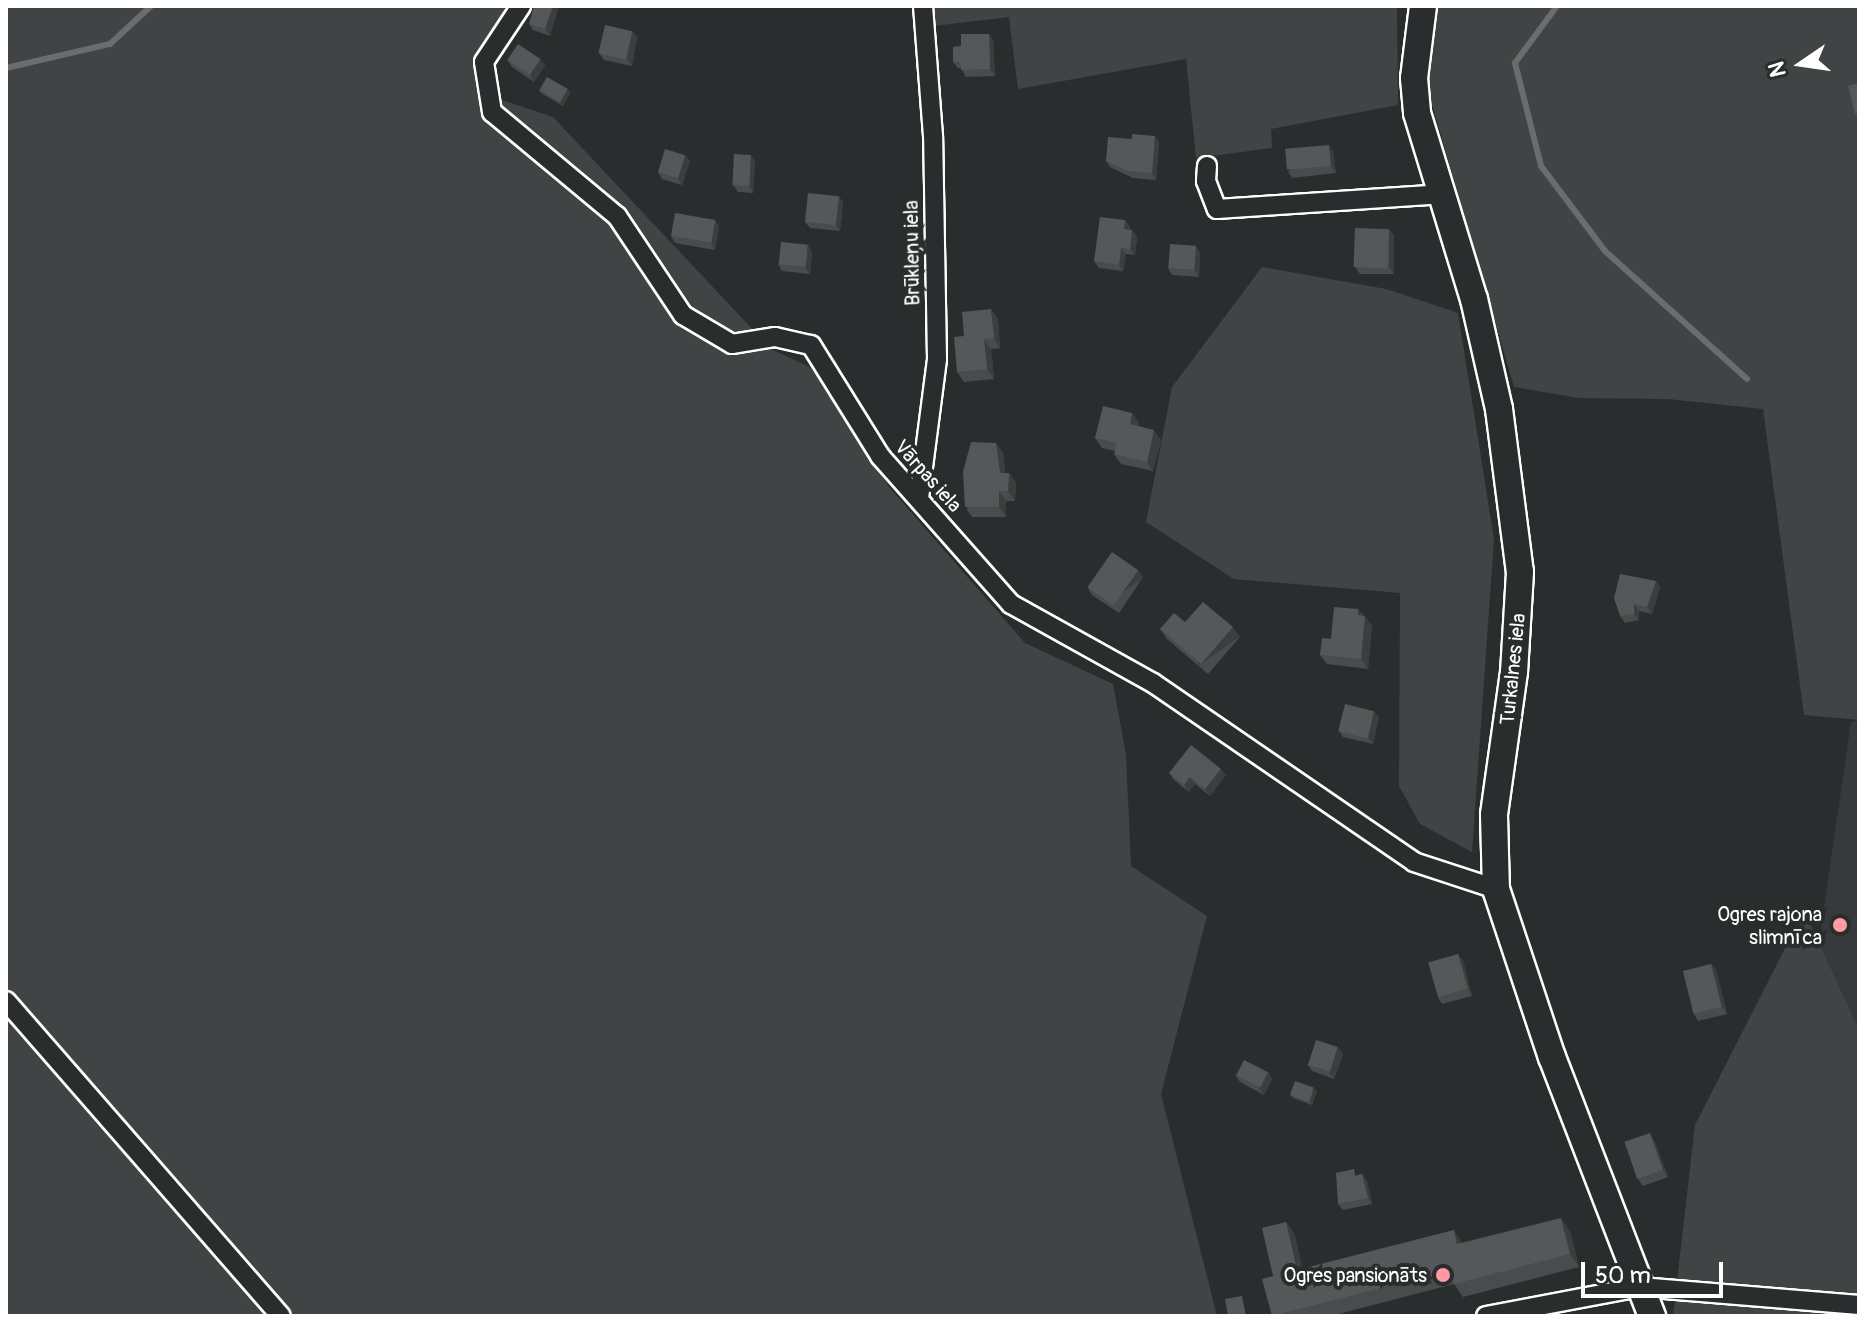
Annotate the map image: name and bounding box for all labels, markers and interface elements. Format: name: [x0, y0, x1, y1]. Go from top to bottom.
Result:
north arrow: [1761, 24, 1841, 104]
text: N: [1762, 59, 1793, 80]
street label: Brūkleņu iela: [899, 200, 925, 306]
street label: Vārpas iela: [889, 435, 967, 517]
street label: Turkalnes iela: [1495, 612, 1531, 726]
place label: Ogres rajona slimnīca: [1717, 902, 1822, 949]
marker: Ogres rajona slimnīca: [1829, 914, 1851, 936]
scale bar: [1585, 1246, 1727, 1296]
text: 50 m: [1595, 1261, 1651, 1290]
place label: Ogres pansionāts: [1284, 1263, 1427, 1287]
marker: Ogres pansionāts: [1434, 1266, 1452, 1284]

